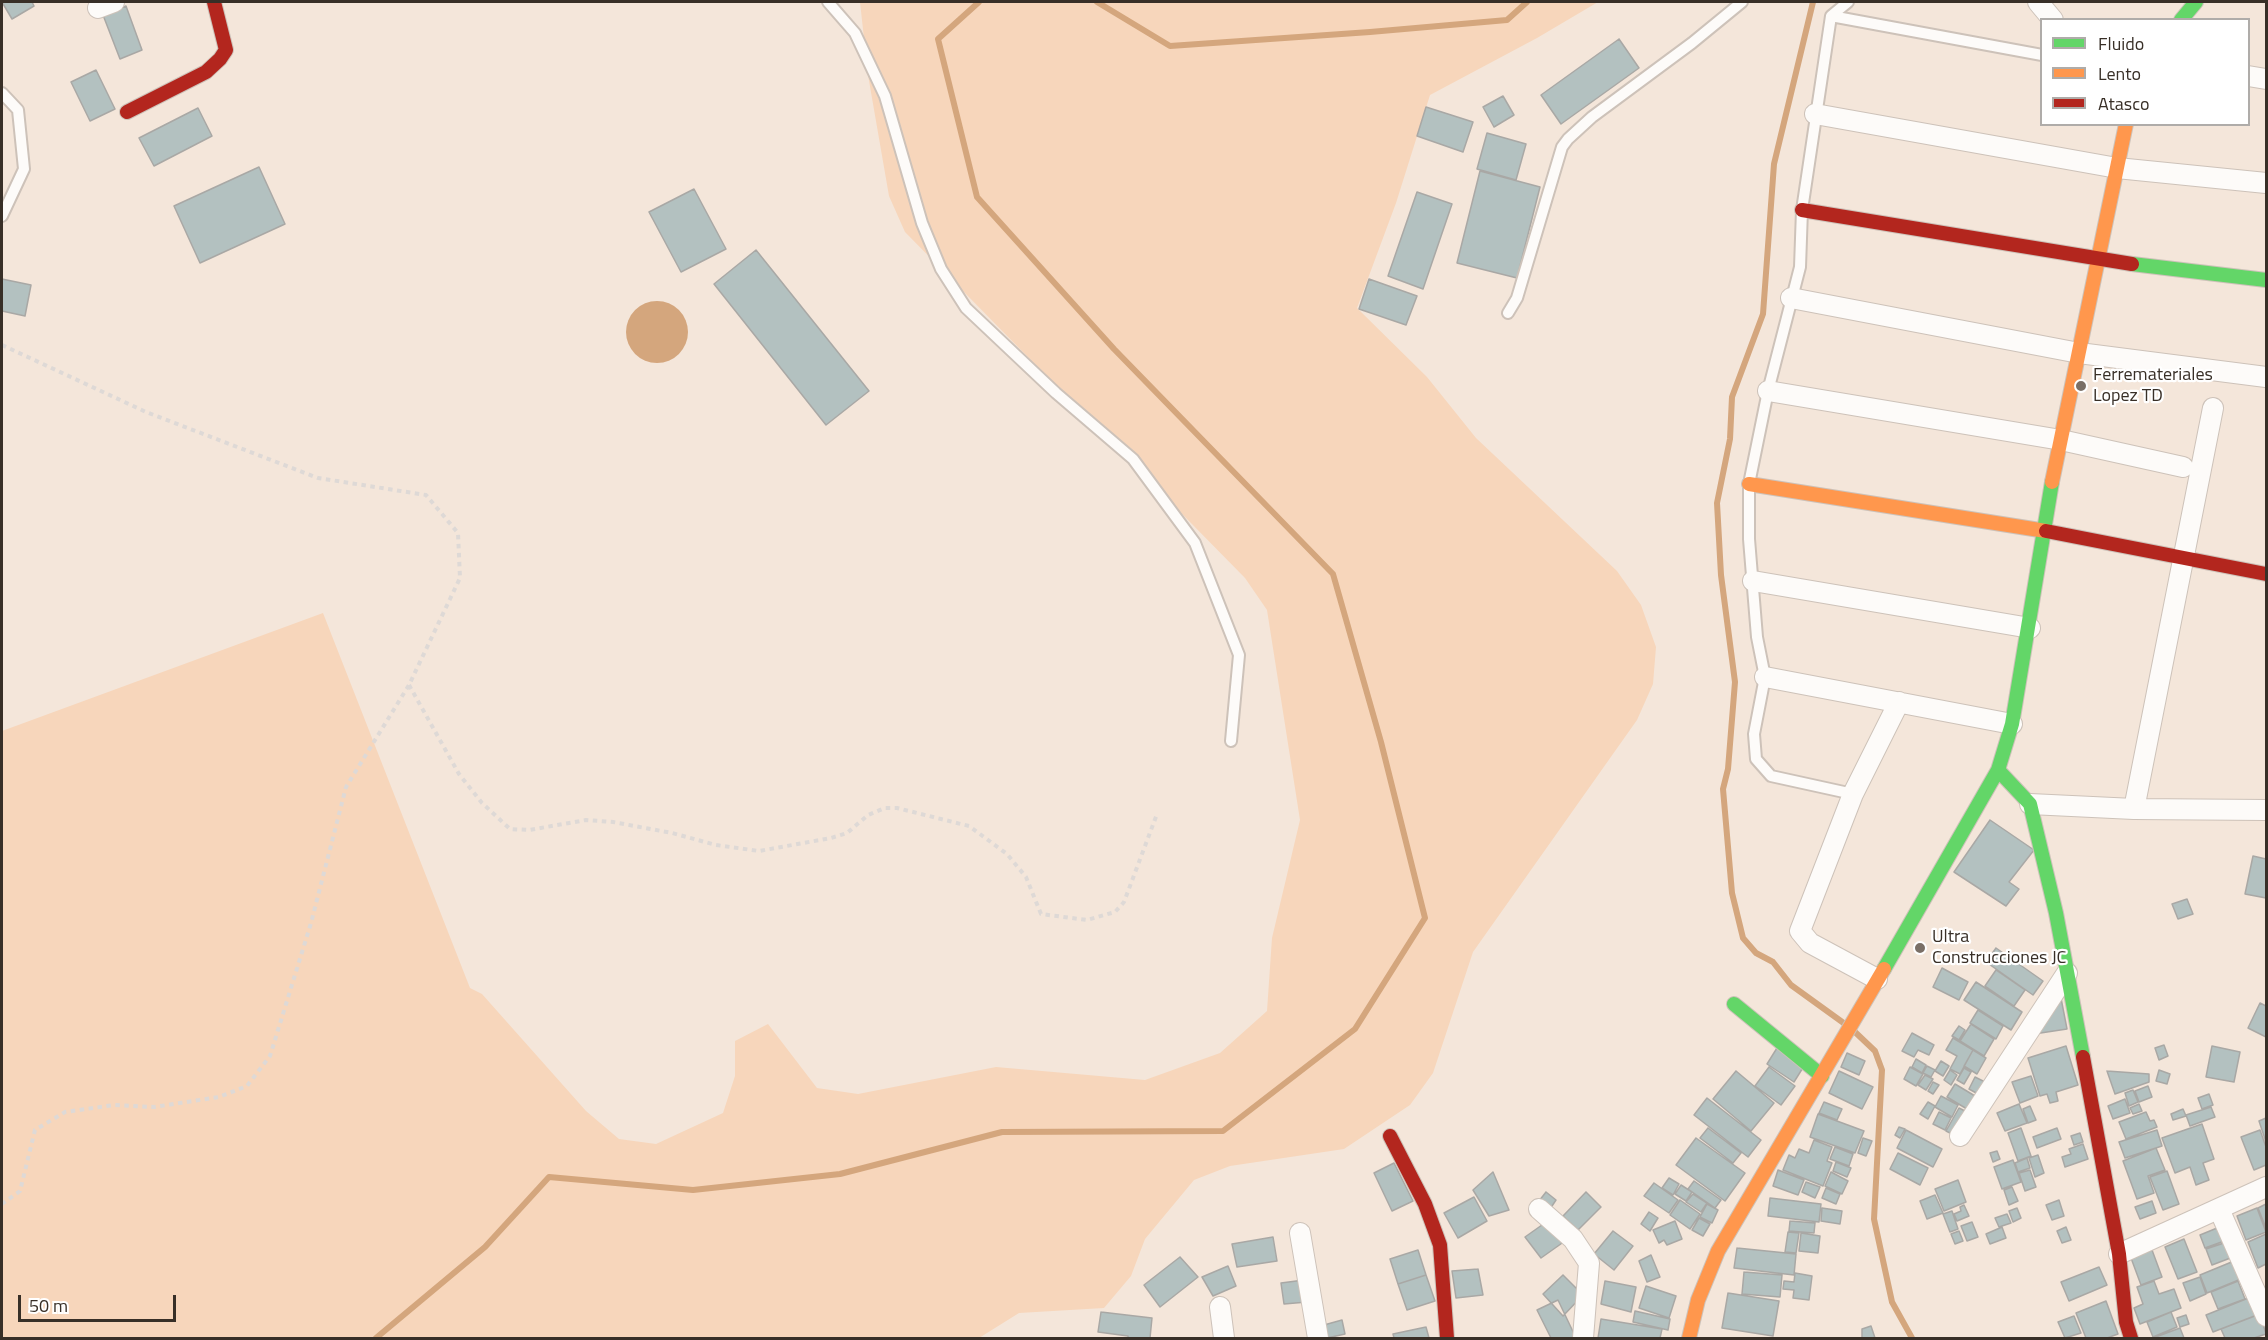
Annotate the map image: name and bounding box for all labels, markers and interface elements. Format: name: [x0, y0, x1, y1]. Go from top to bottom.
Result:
legend: [2040, 18, 2250, 126]
text: Fluido: [2098, 30, 2144, 57]
text: Lento: [2098, 60, 2141, 87]
text: Atasco: [2098, 90, 2149, 117]
place label: Ferremateriales Lopez TD: [2093, 365, 2213, 407]
marker: Ferremateriales Lopez TD: [2074, 379, 2088, 393]
place label: Ultra Construcciones JC: [1932, 927, 2066, 970]
marker: Ultra Construcciones JC: [1913, 941, 1927, 955]
scale bar: [21, 1283, 178, 1321]
text: 50 m: [29, 1292, 68, 1319]

